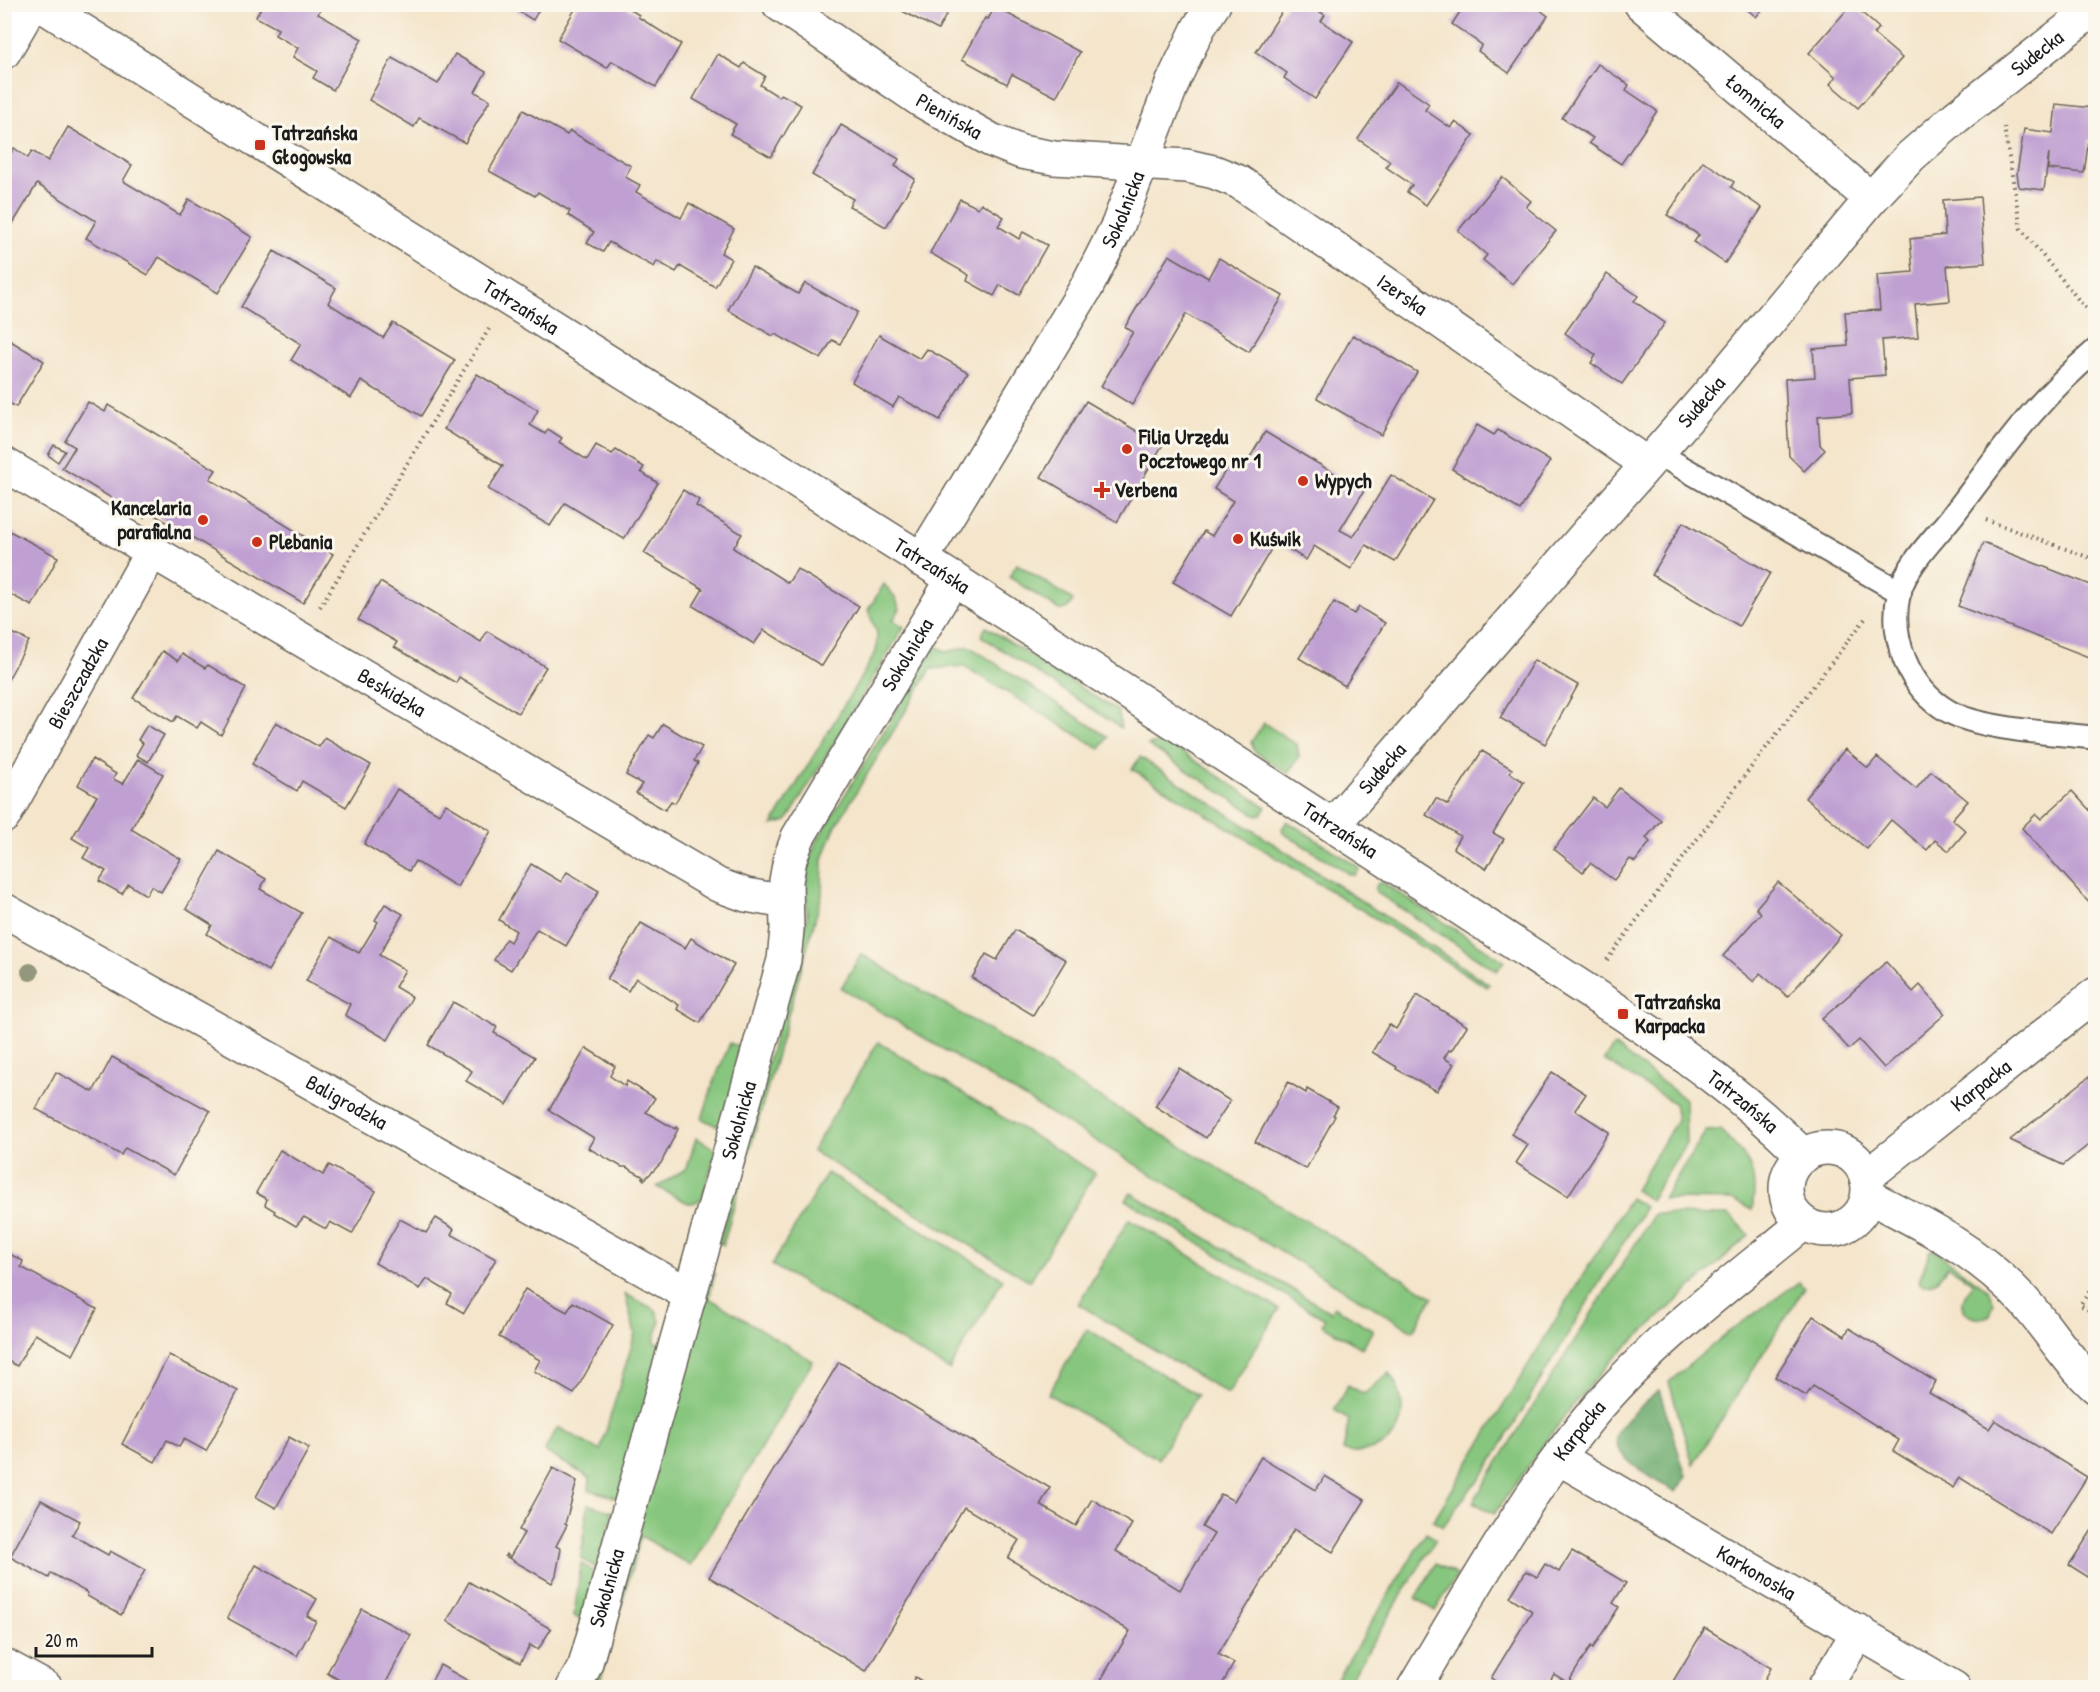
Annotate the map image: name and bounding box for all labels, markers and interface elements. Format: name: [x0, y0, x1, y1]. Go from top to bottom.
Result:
street label: Sudecka: [2004, 23, 2069, 83]
street label: Łomnicka: [1719, 66, 1792, 135]
street label: Pienińska: [911, 86, 988, 146]
place label: Tatrzańska Głogowska: [271, 118, 358, 172]
marker: Tatrzańska Głogowska: [253, 138, 267, 152]
street label: Sokolnicka: [1094, 167, 1151, 253]
street label: Izerska: [1371, 267, 1433, 322]
street label: Tatrzańska: [477, 271, 565, 341]
street label: Sudecka: [1671, 370, 1732, 434]
place label: Filia Urzędu Pocztowego nr 1: [1138, 422, 1262, 476]
marker: Filia Urzędu Pocztowego nr 1: [1120, 442, 1134, 456]
place label: Wypych: [1315, 466, 1372, 496]
marker: Wypych: [1296, 474, 1310, 488]
place label: Verbena: [1114, 475, 1178, 504]
marker: Verbena: [1095, 483, 1109, 497]
place label: Kancelaria parafialna: [111, 493, 192, 547]
marker: Kancelaria parafialna: [196, 513, 210, 527]
place label: Kuświk: [1250, 524, 1301, 553]
place label: Plebania: [269, 527, 333, 556]
street label: Tatrzańska: [888, 530, 976, 600]
marker: Kuświk: [1231, 532, 1245, 546]
marker: Plebania: [250, 535, 264, 549]
street label: Sokolnicka: [874, 613, 940, 696]
street label: Bieszczadzka: [41, 632, 115, 734]
street label: Beskidzka: [352, 661, 431, 724]
street label: Sudecka: [1351, 736, 1412, 800]
street label: Tatrzańska: [1296, 794, 1384, 865]
place label: Tatrzańska Karpacka: [1634, 987, 1721, 1041]
marker: Tatrzańska Karpacka: [1616, 1007, 1630, 1021]
street label: Karpacka: [1944, 1052, 2017, 1118]
street label: Tatrzańska: [1701, 1063, 1785, 1139]
street label: Baligrodzka: [301, 1067, 393, 1136]
street label: Sokolnicka: [713, 1078, 763, 1163]
street label: Karpacka: [1546, 1394, 1612, 1467]
street label: Karkonoska: [1711, 1538, 1801, 1607]
street label: Sokolnicka: [582, 1545, 631, 1630]
scale bar: [36, 1620, 152, 1658]
text: 20 m: [45, 1628, 78, 1653]

